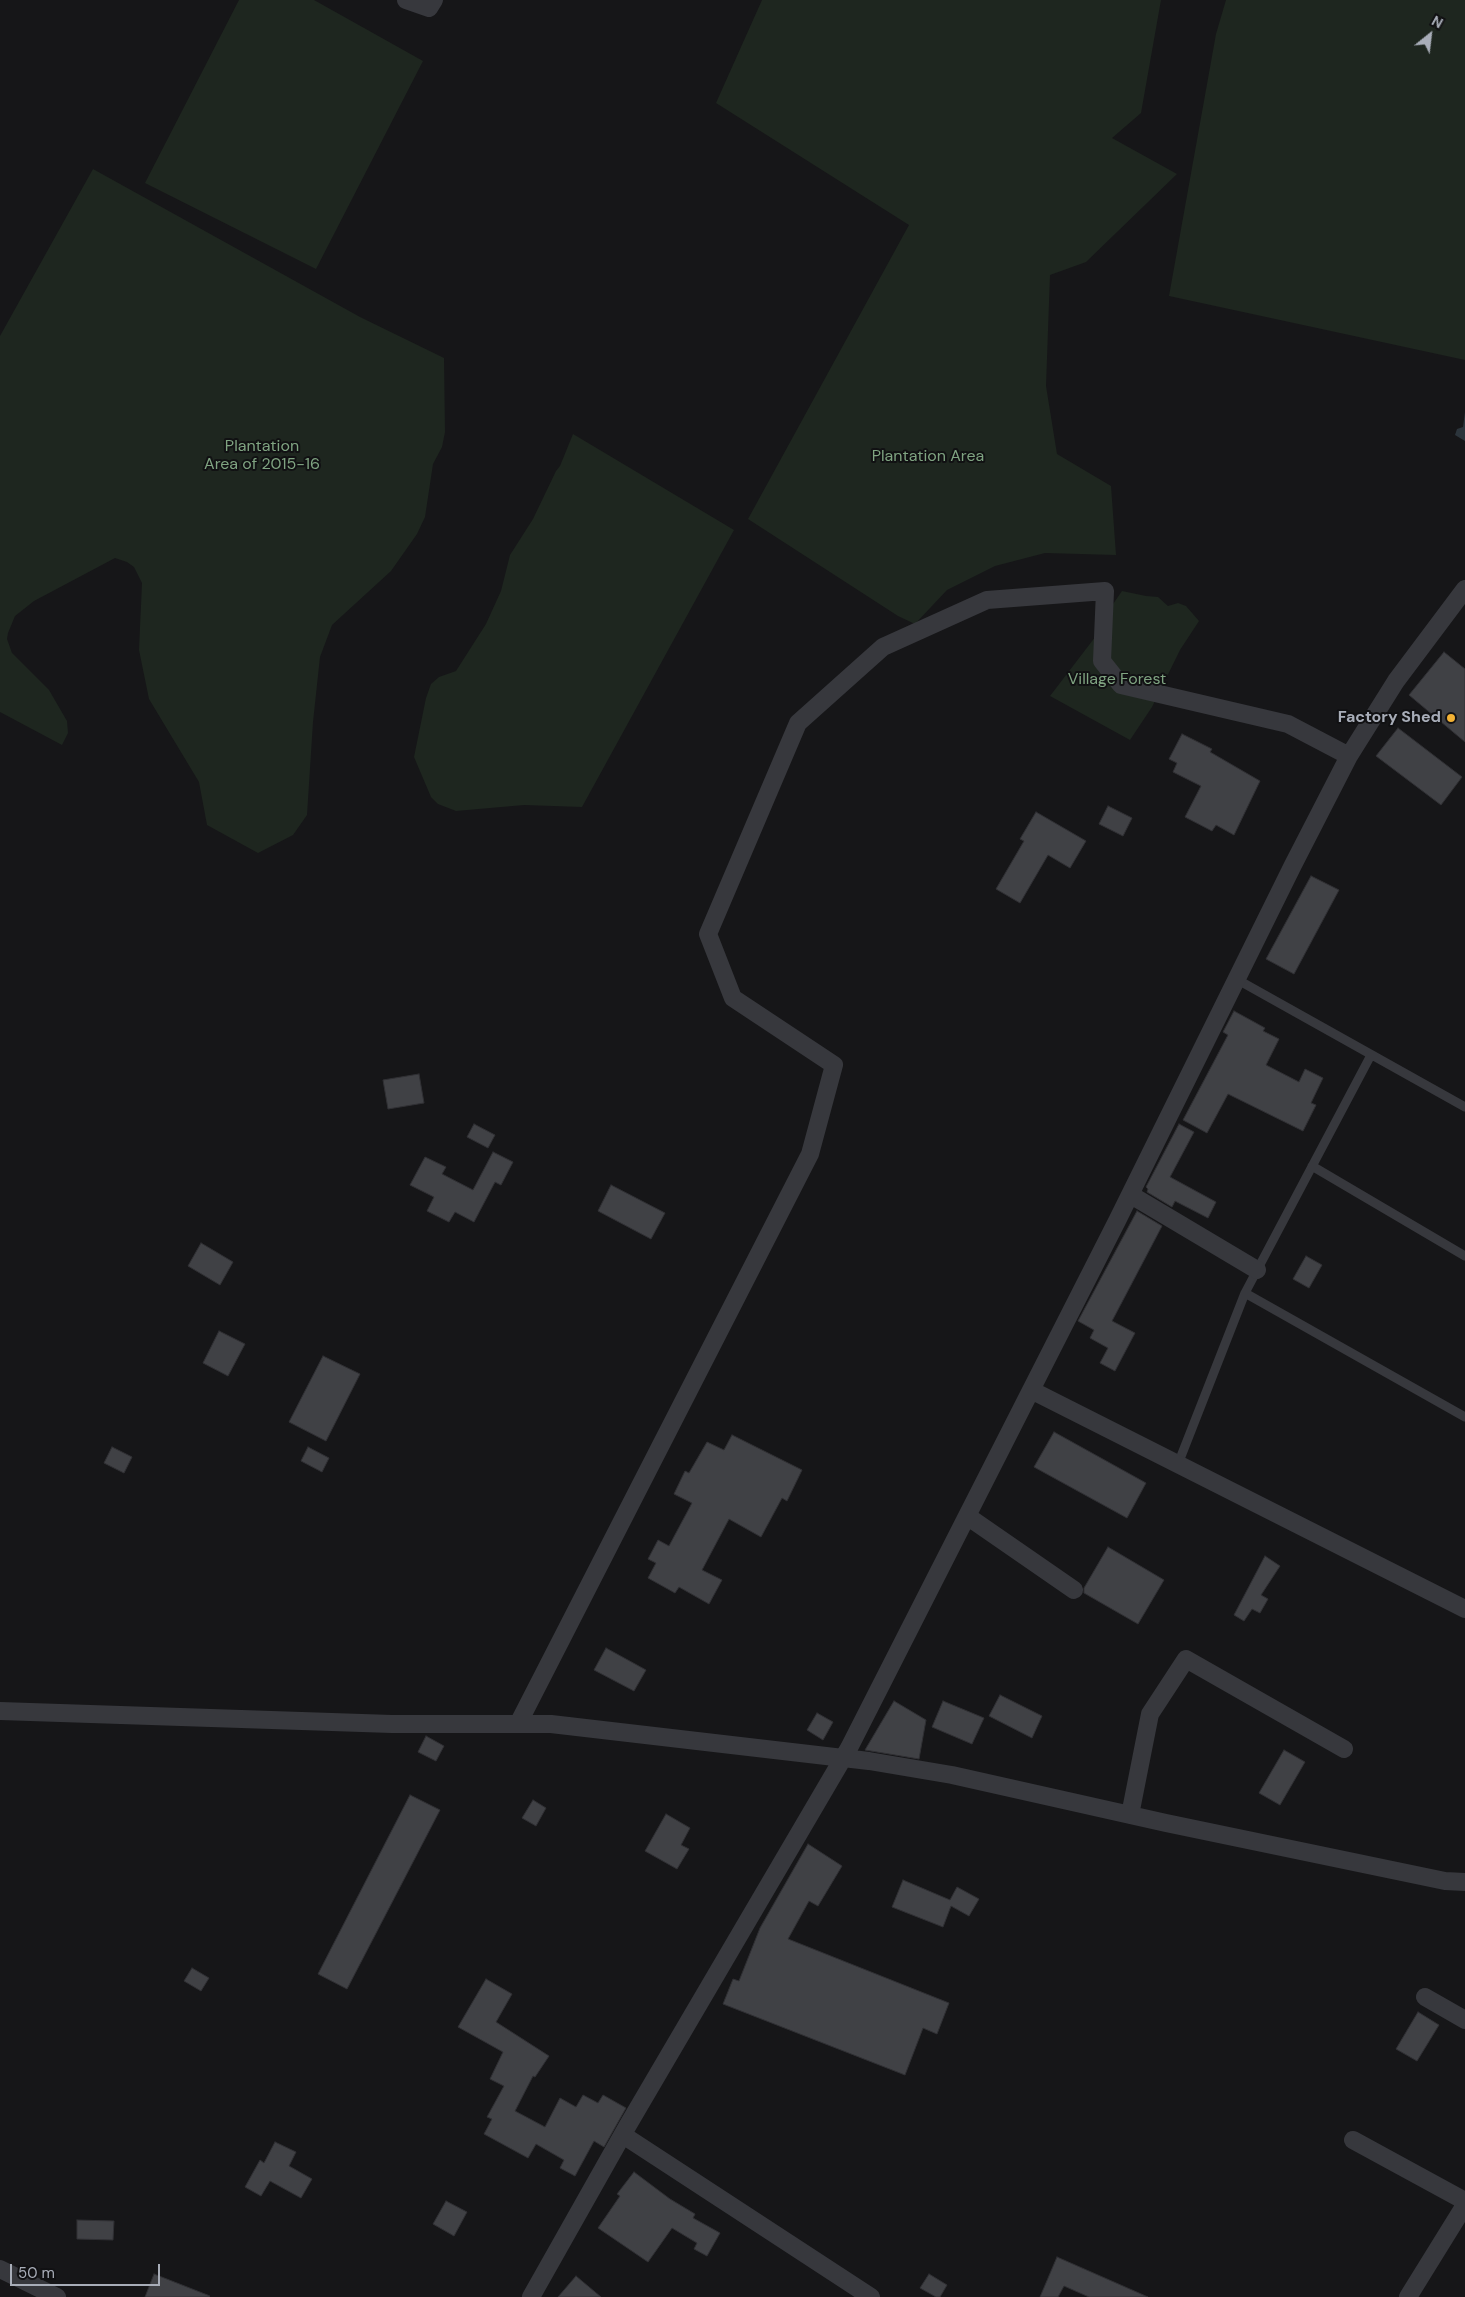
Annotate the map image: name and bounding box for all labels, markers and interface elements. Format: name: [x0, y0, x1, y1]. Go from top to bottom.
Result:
north arrow: [1405, 10, 1455, 60]
text: N: [1428, 12, 1446, 32]
park label: Plantation Area of 2015-16: [204, 437, 320, 475]
park label: Plantation Area: [872, 447, 984, 467]
park label: Village Forest: [1068, 670, 1166, 690]
place label: Factory Shed: [1338, 708, 1441, 728]
marker: Factory Shed: [1445, 712, 1457, 724]
scale bar: [12, 2254, 162, 2286]
text: 50 m: [18, 2263, 55, 2283]

